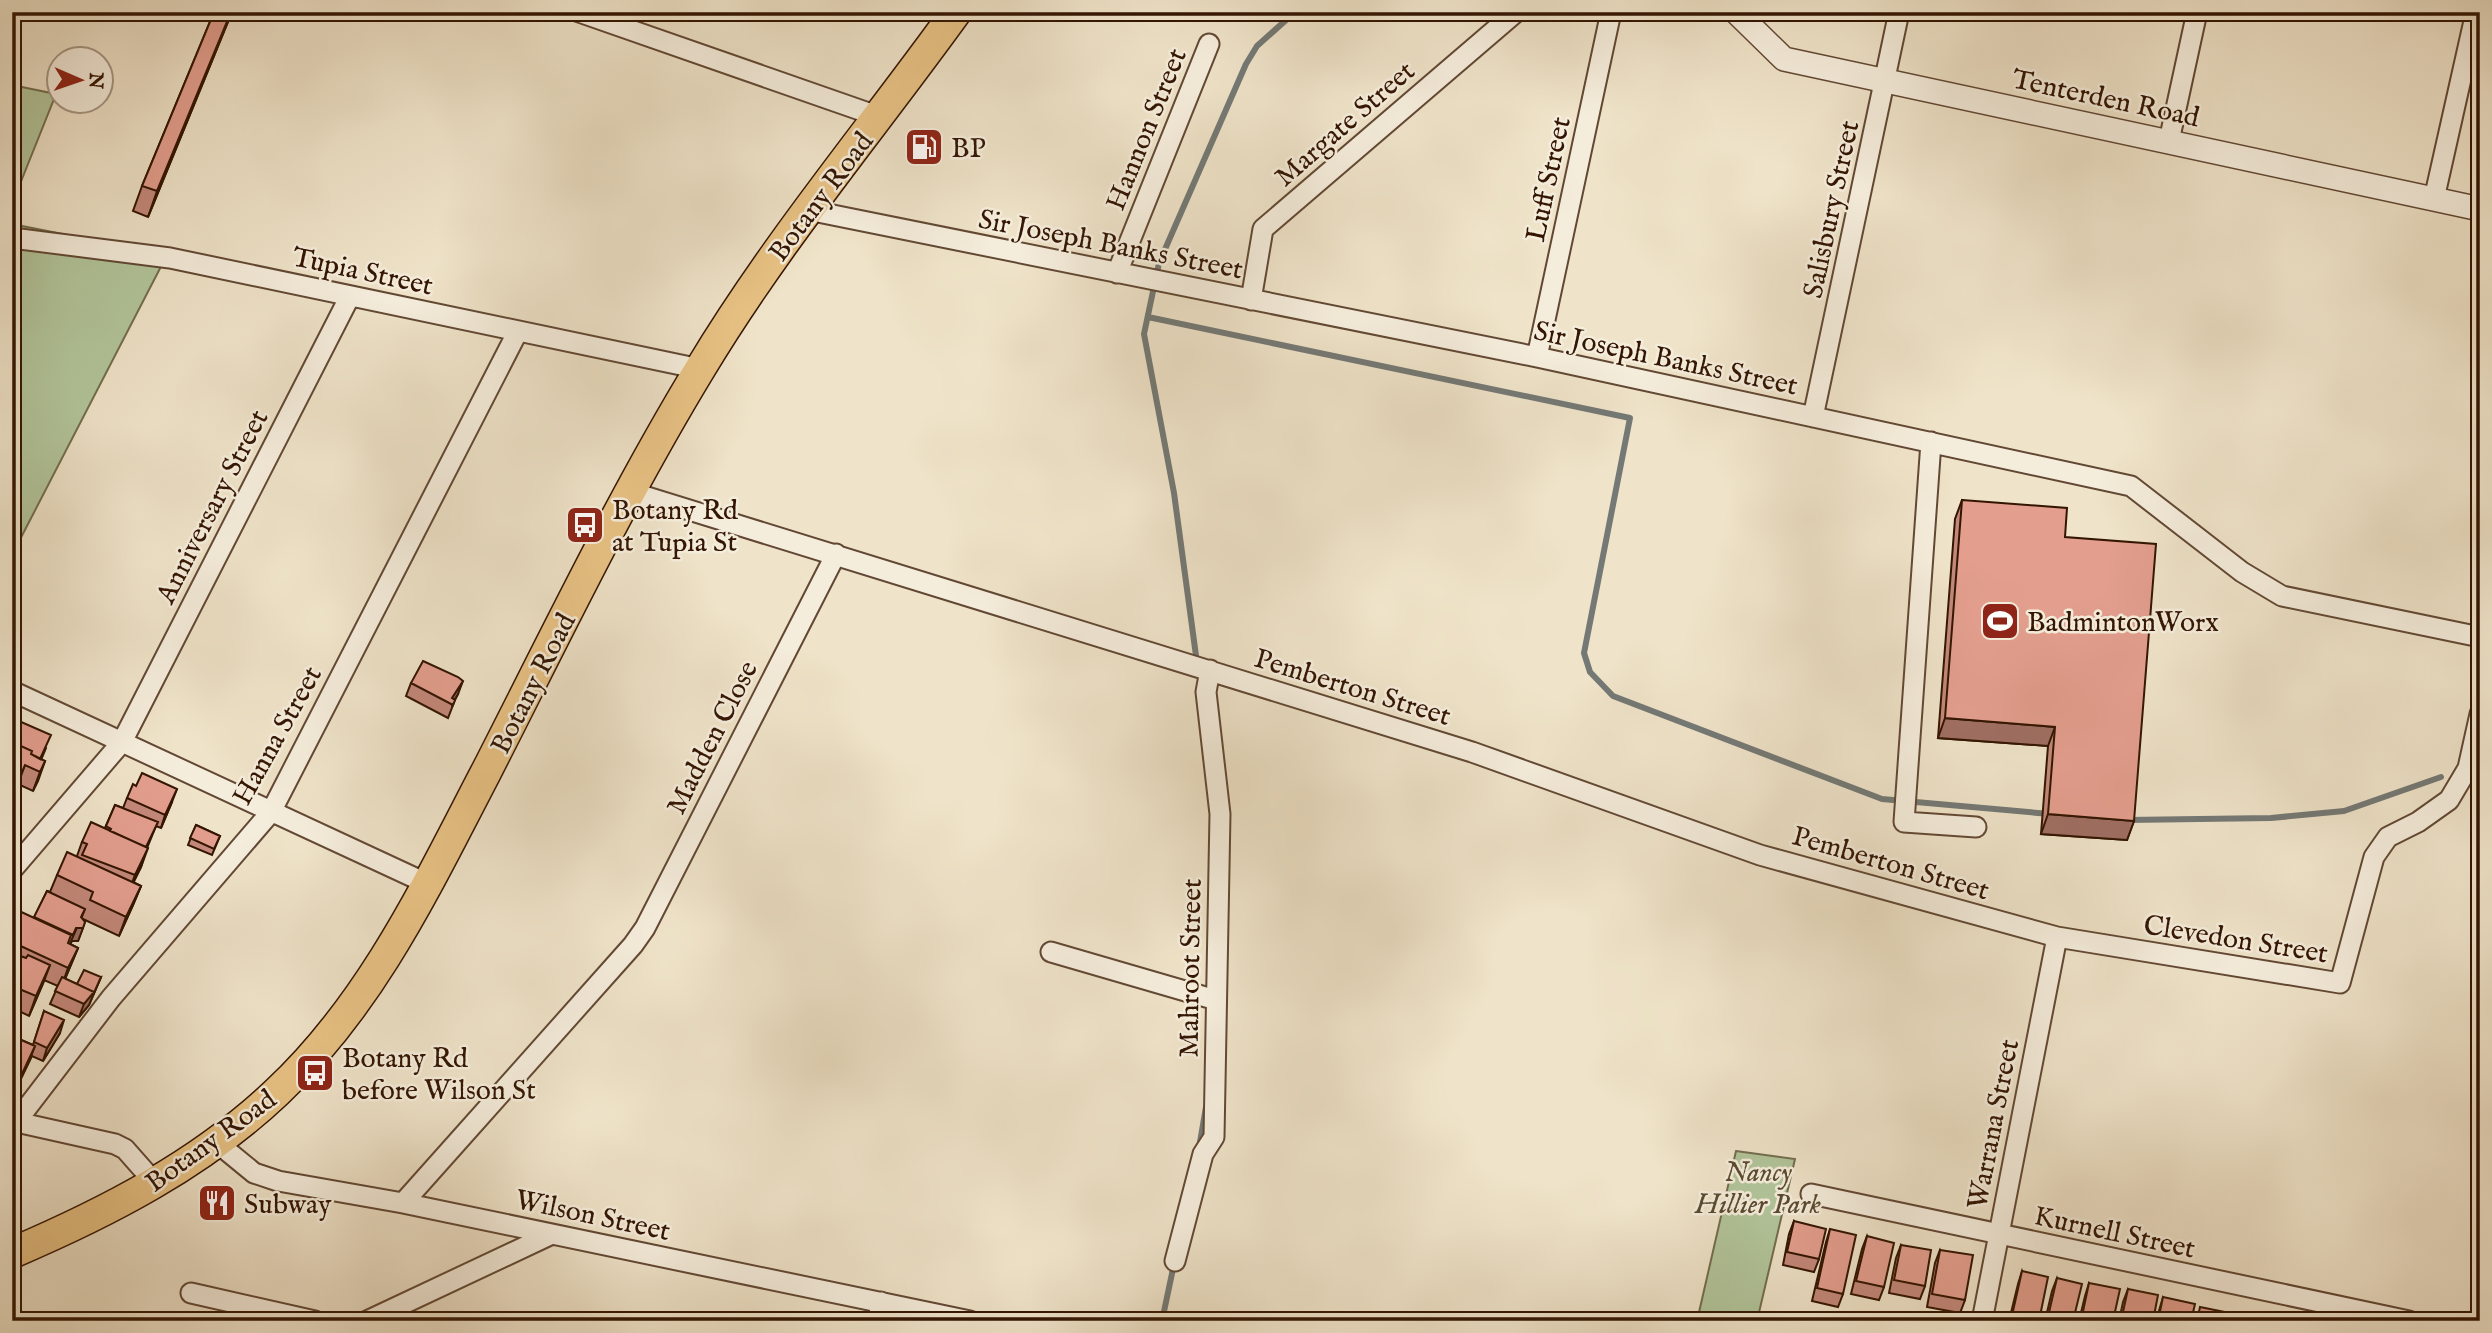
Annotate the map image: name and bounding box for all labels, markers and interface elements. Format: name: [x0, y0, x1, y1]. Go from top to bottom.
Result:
street label: Hannon Street: [1099, 43, 1196, 216]
north arrow: [46, 46, 116, 116]
street label: Margate Street: [1268, 54, 1423, 195]
street label: Tenterden Road: [2009, 63, 2202, 136]
text: N: [83, 71, 107, 90]
street label: Luff Street: [1519, 114, 1580, 245]
street label: Salisbury Street: [1797, 117, 1868, 301]
street label: Botany Road: [762, 126, 882, 269]
fuel station icon: BP: [903, 126, 945, 168]
place label: BP: [951, 132, 986, 167]
street label: Sir Joseph Banks Street: [975, 203, 1246, 288]
street label: Tupia Street: [289, 240, 436, 304]
street label: Sir Joseph Banks Street: [1530, 314, 1801, 405]
street label: Anniversary Street: [149, 404, 277, 611]
place label: Botany Rd at Tupia St: [612, 494, 738, 561]
bus stop icon: Botany Rd at Tupia St: [564, 504, 606, 546]
sports icon: BadmintonWorx: [1979, 600, 2021, 642]
place label: BadmintonWorx: [2027, 606, 2219, 641]
street label: Botany Road: [484, 608, 585, 760]
street label: Pemberton Street: [1250, 642, 1455, 735]
street label: Madden Close: [660, 655, 767, 821]
street label: Hanna Street: [226, 660, 331, 812]
street label: Pemberton Street: [1788, 820, 1993, 909]
street label: Mahroot Street: [1172, 878, 1211, 1058]
street label: Clevedon Street: [2141, 909, 2331, 972]
street label: Warrana Street: [1961, 1036, 2028, 1212]
place label: Botany Rd before Wilson St: [342, 1042, 536, 1109]
bus stop icon: Botany Rd before Wilson St: [294, 1052, 336, 1094]
street label: Botany Road: [139, 1083, 284, 1201]
park label: Nancy Hillier Park: [1694, 1156, 1821, 1223]
restaurant icon: Subway: [196, 1182, 238, 1224]
street label: Wilson Street: [512, 1183, 673, 1250]
place label: Subway: [244, 1188, 332, 1223]
street label: Kurnell Street: [2031, 1199, 2199, 1268]

